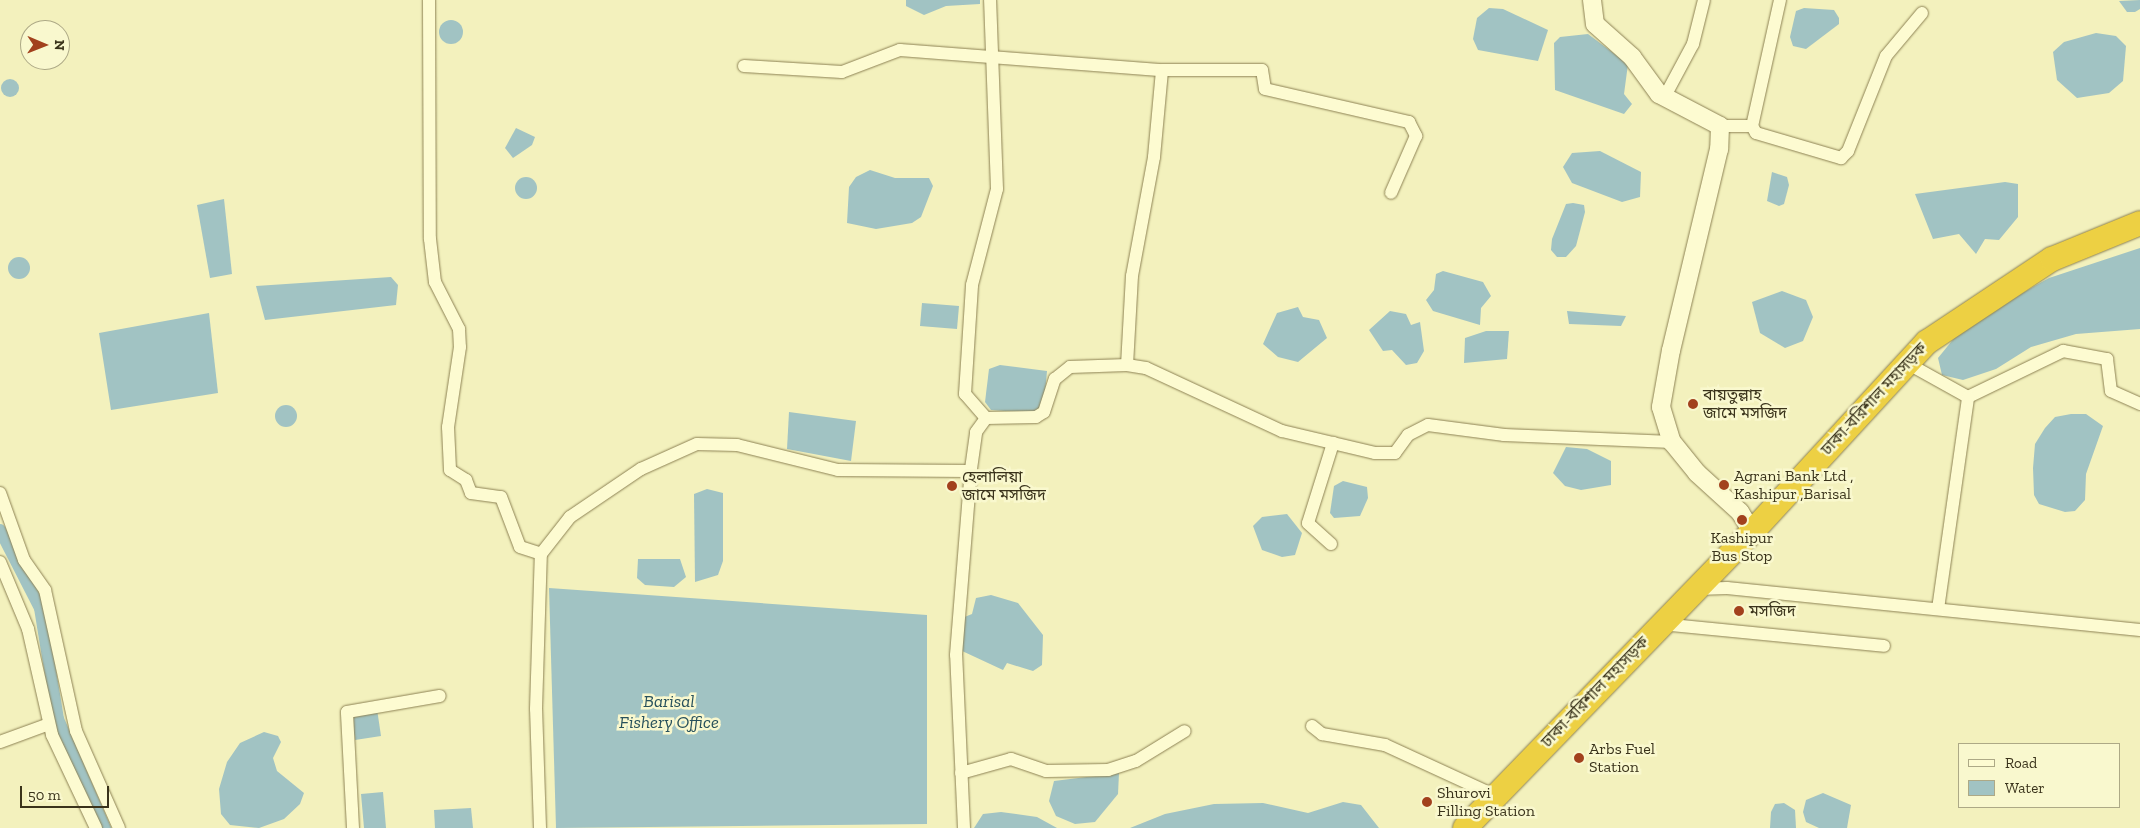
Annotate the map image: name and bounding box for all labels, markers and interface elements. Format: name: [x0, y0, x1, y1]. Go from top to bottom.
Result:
north arrow: [20, 20, 70, 70]
text: N: [51, 40, 68, 51]
street label: ঢাকা-বরিশাল মহাসড়ক: [1817, 339, 1931, 459]
place label: বায়তুল্লাহ জামে মসজিদ: [1703, 385, 1787, 423]
marker: বায়তুল্লাহ জামে মসজিদ: [1687, 398, 1699, 410]
place label: Agrani Bank Ltd , Kashipur ,Barisal: [1734, 466, 1853, 504]
place label: হেলালিয়া জামে মসজিদ: [962, 467, 1046, 505]
marker: Agrani Bank Ltd , Kashipur ,Barisal: [1718, 479, 1730, 491]
marker: হেলালিয়া জামে মসজিদ: [946, 480, 958, 492]
marker: Kashipur Bus Stop: [1736, 514, 1748, 526]
place label: Kashipur Bus Stop: [1711, 528, 1773, 566]
place label: মসজিদ: [1749, 601, 1796, 621]
marker: মসজিদ: [1733, 605, 1745, 617]
street label: ঢাকা-বরিশাল মহাসড়ক: [1537, 633, 1653, 751]
water label: Barisal Fishery Office: [619, 691, 719, 734]
place label: Arbs Fuel Station: [1589, 739, 1655, 777]
legend: [1958, 743, 2120, 808]
marker: Arbs Fuel Station: [1573, 752, 1585, 764]
text: Road: [2005, 754, 2037, 772]
scale bar: [22, 776, 111, 808]
text: Water: [2005, 779, 2045, 797]
place label: Shurovi Filling Station: [1437, 783, 1535, 821]
text: 50 m: [28, 786, 61, 804]
marker: Shurovi Filling Station: [1421, 796, 1433, 808]

